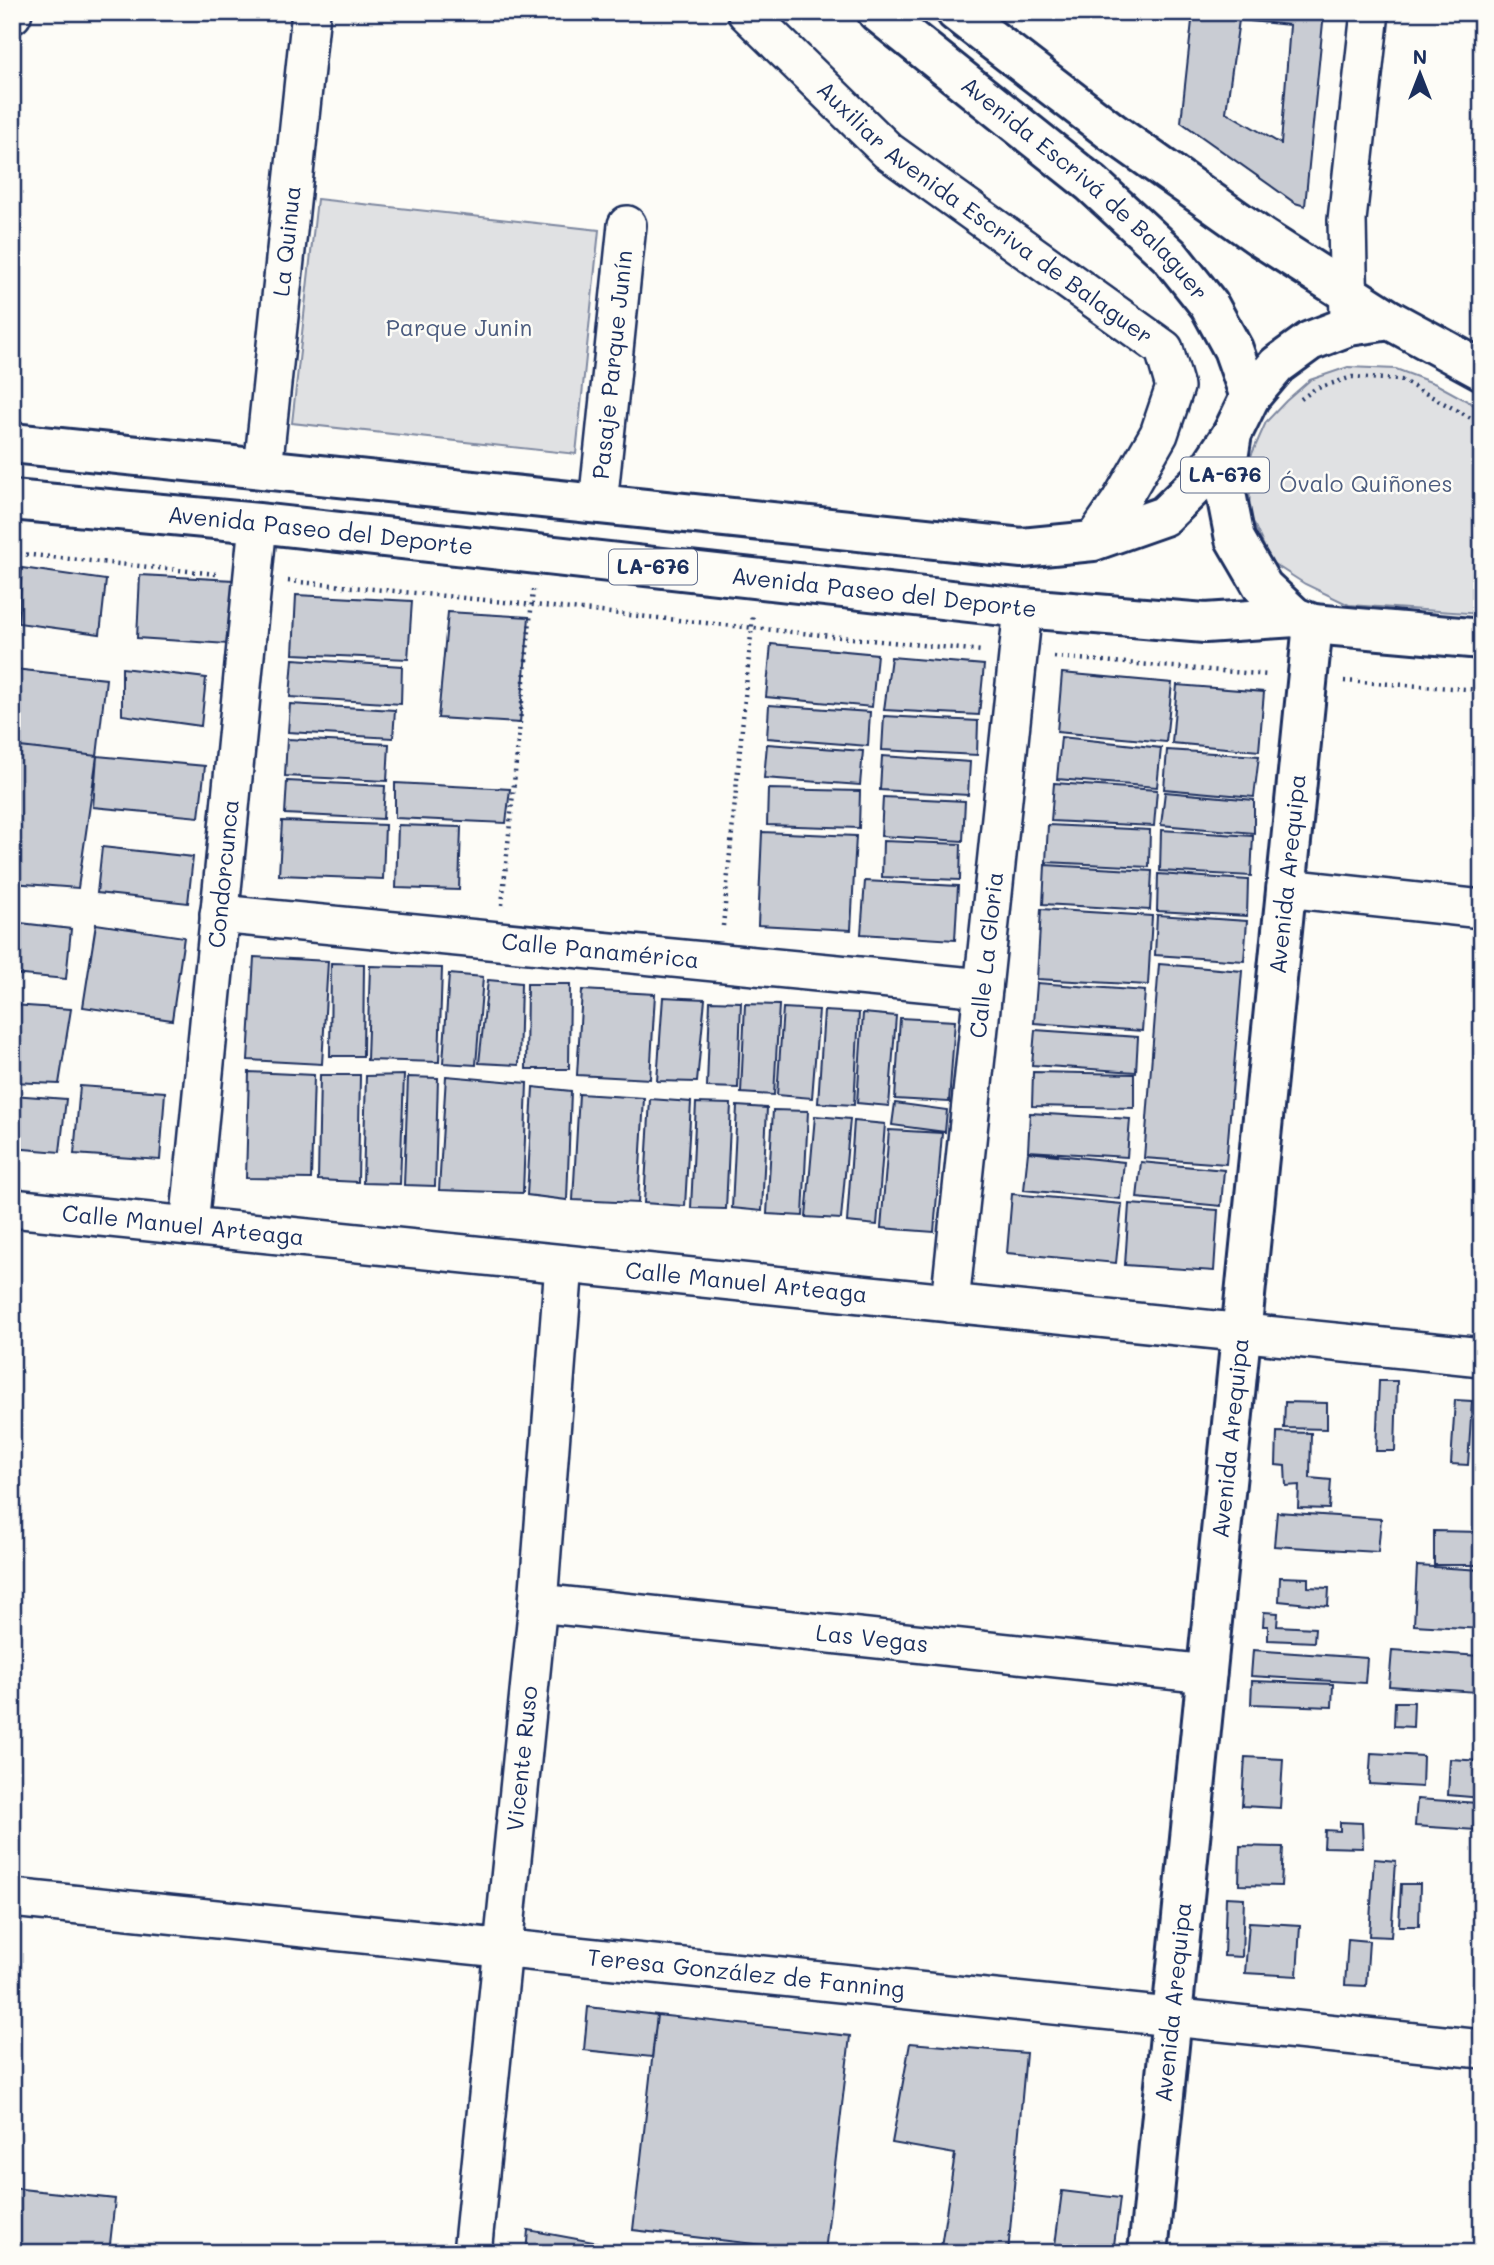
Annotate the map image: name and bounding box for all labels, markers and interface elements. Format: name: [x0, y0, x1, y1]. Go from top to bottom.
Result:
north arrow: [1386, 38, 1456, 108]
text: N: [1413, 44, 1427, 69]
street label: Avenida Escrivá de Balaguer: [956, 69, 1215, 306]
street label: Auxiliar Avenida Escriva de Balaguer: [811, 74, 1159, 350]
street label: La Quinua: [265, 184, 307, 298]
street label: Pasaje Parque Junín: [585, 249, 638, 481]
park label: Parque Junin: [386, 312, 532, 342]
road number: LA-676: [1181, 458, 1269, 492]
park label: Óvalo Quiñones: [1279, 468, 1453, 498]
street label: Avenida Paseo del Deporte: [167, 499, 475, 561]
road number: LA-676: [609, 550, 697, 584]
street label: Avenida Paseo del Deporte: [730, 560, 1038, 623]
street label: Avenida Arequipa: [1262, 773, 1312, 975]
street label: Condorcunca: [200, 798, 245, 949]
street label: Calle La Gloria: [962, 870, 1009, 1040]
street label: Calle Panamérica: [500, 925, 701, 974]
street label: Calle Manuel Arteaga: [61, 1197, 306, 1252]
street label: Calle Manuel Arteaga: [624, 1254, 869, 1309]
street label: Avenida Arequipa: [1204, 1337, 1255, 1539]
street label: Las Vegas: [814, 1617, 930, 1658]
street label: Vicente Ruso: [499, 1684, 544, 1833]
street label: Avenida Arequipa: [1147, 1901, 1197, 2104]
street label: Teresa González de Fanning: [586, 1941, 906, 2004]

